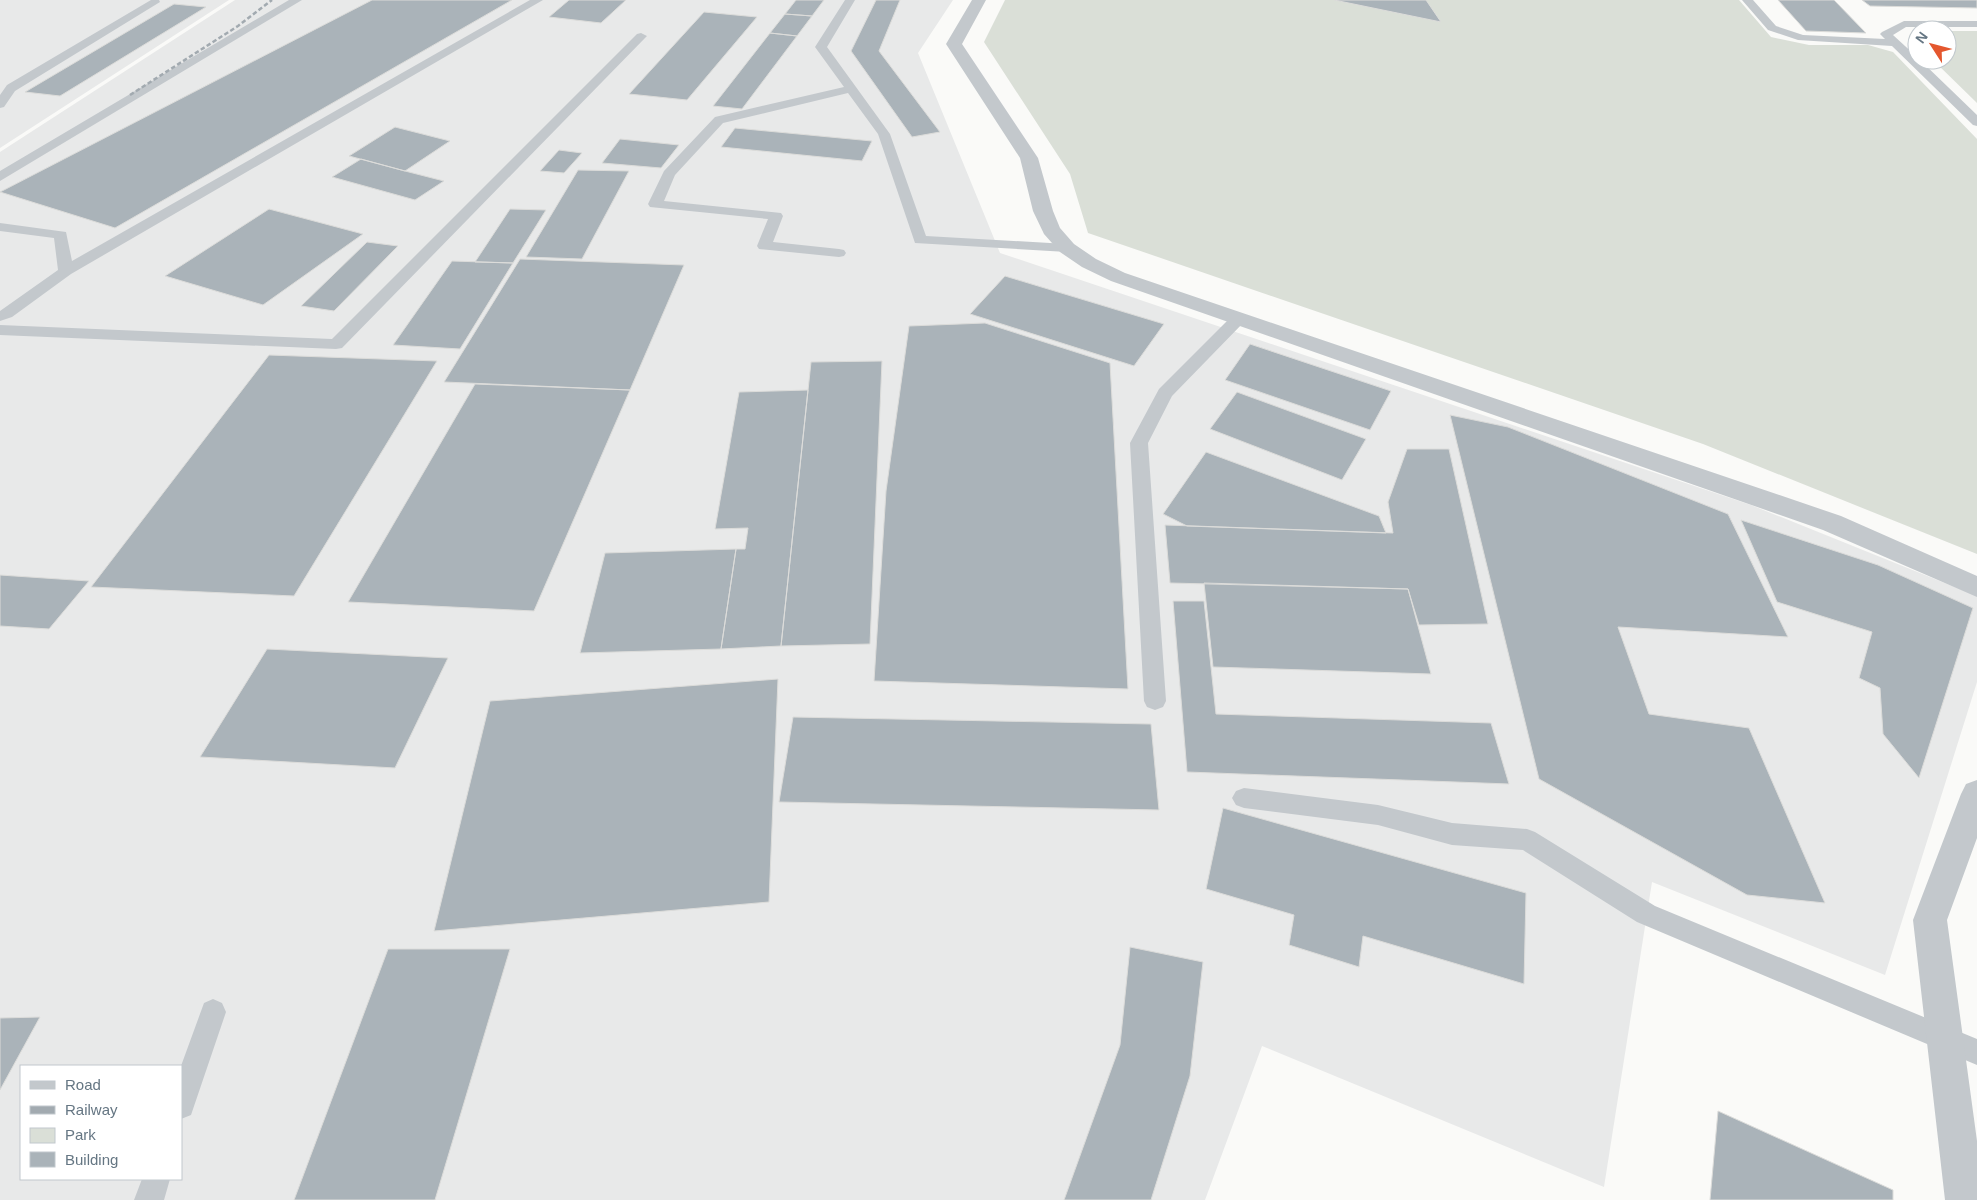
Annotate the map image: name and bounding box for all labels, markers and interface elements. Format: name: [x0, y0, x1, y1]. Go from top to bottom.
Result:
north arrow: [1907, 20, 1957, 70]
text: N: [1912, 29, 1931, 46]
legend: [20, 1065, 182, 1180]
text: Road: [65, 1076, 101, 1093]
text: Railway: [65, 1101, 118, 1118]
text: Park: [65, 1126, 96, 1143]
text: Building: [65, 1151, 118, 1168]

